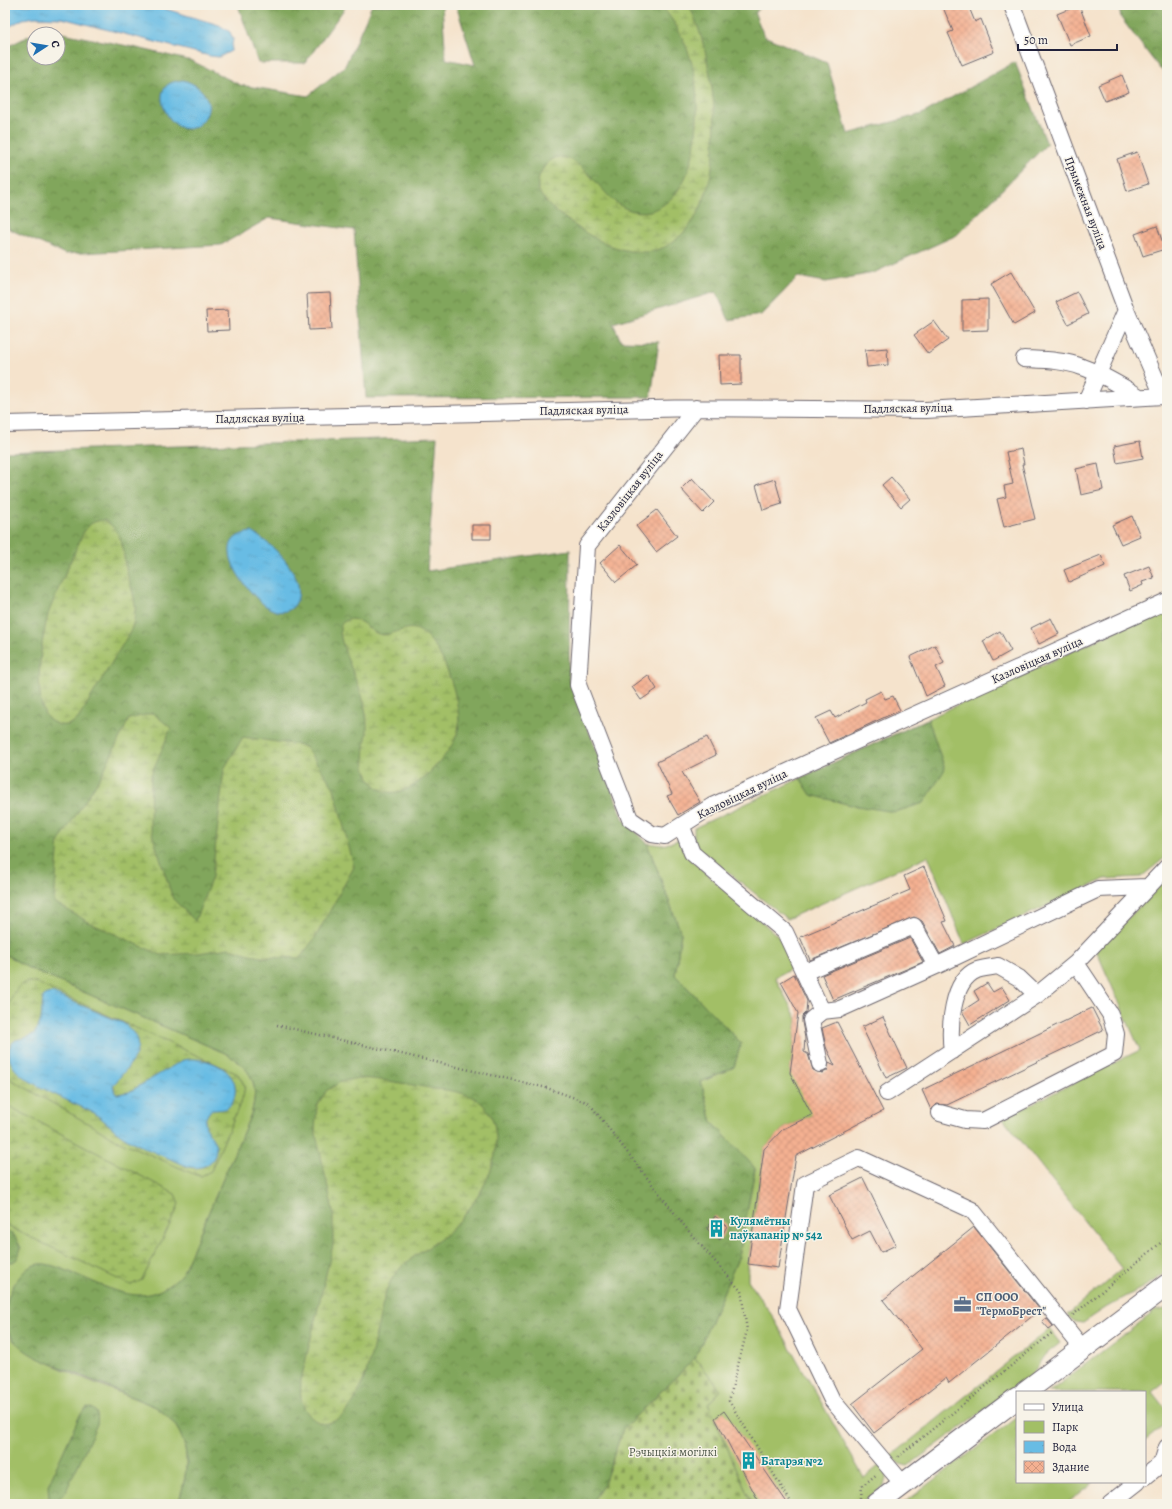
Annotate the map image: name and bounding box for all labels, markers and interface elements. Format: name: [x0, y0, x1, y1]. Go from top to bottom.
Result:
north arrow: [26, 26, 66, 66]
scale bar: [1018, 26, 1117, 52]
text: 50 m: [1024, 32, 1048, 48]
text: С: [47, 39, 63, 49]
street label: Прымежная вуліца: [1061, 154, 1111, 252]
street label: Падляская вуліца: [863, 399, 953, 417]
street label: Падляская вуліца: [539, 401, 629, 419]
street label: Падляская вуліца: [215, 409, 305, 427]
street label: Казловіцкая вуліца: [593, 447, 667, 535]
street label: Казловіцкая вуліца: [989, 632, 1086, 687]
street label: Казловіцкая вуліца: [694, 765, 790, 823]
place label: Кулямётны паўкапанір № 542: [730, 1213, 822, 1243]
building icon: Кулямётны паўкапанір № 542: [707, 1218, 727, 1238]
place label: СП ООО "ТермоБрест": [976, 1289, 1046, 1319]
office icon: СП ООО "ТермоБрест": [953, 1294, 973, 1314]
legend: [1016, 1391, 1146, 1483]
text: Улица: [1052, 1399, 1084, 1415]
text: Парк: [1052, 1419, 1078, 1435]
text: Вода: [1052, 1439, 1077, 1455]
park label: Рэчыцкія могілкі: [629, 1444, 717, 1460]
building icon: Батарэя №2: [738, 1451, 758, 1471]
place label: Батарэя №2: [761, 1453, 823, 1469]
text: Здание: [1052, 1459, 1089, 1475]

